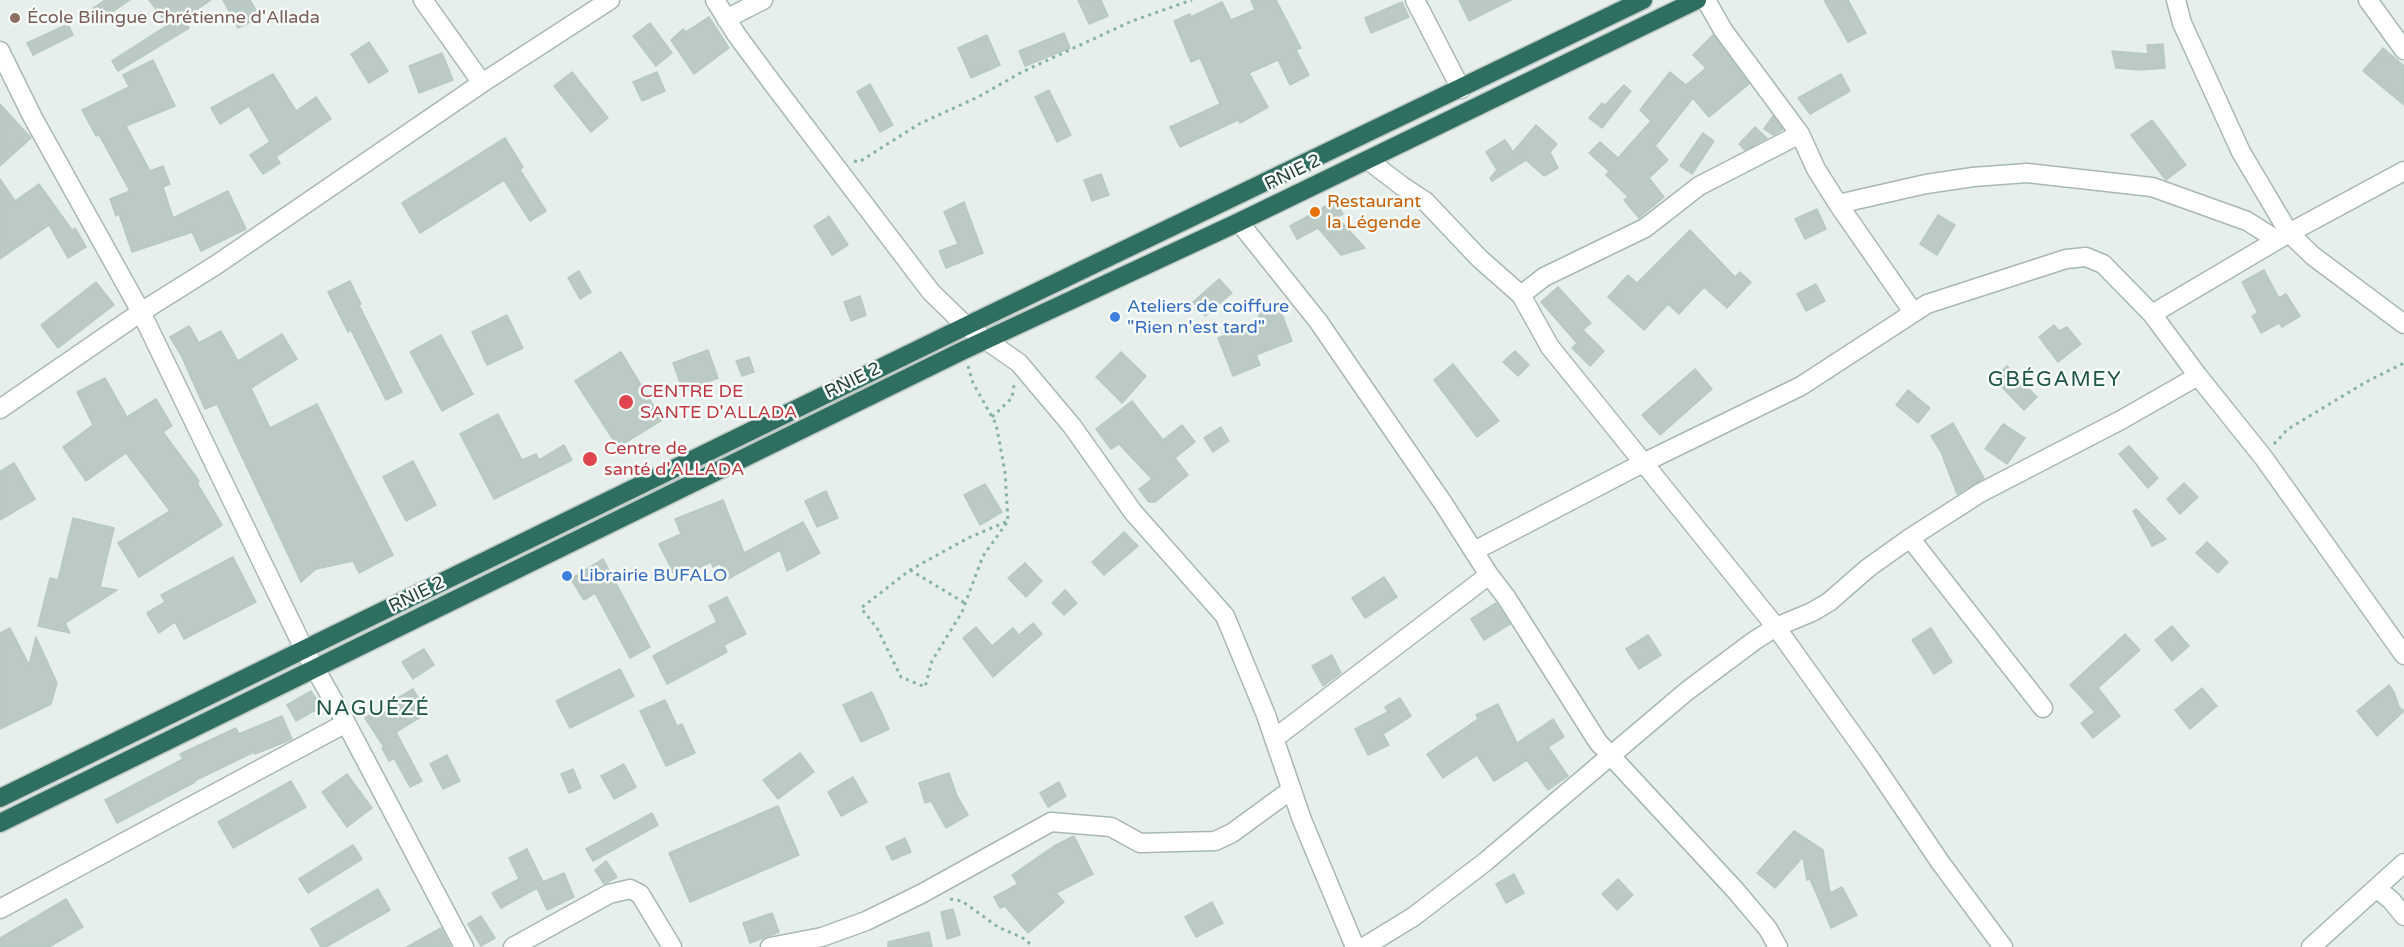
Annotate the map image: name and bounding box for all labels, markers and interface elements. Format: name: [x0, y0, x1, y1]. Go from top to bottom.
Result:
place label: École Bilingue Chrétienne d'Allada: [27, 7, 320, 29]
marker: École Bilingue Chrétienne d'Allada: [8, 11, 22, 25]
street label: RNIE 2: [1261, 150, 1325, 196]
place label: Restaurant la Légende: [1327, 191, 1421, 234]
marker: Restaurant la Légende: [1308, 205, 1322, 219]
place label: Ateliers de coiffure "Rien n'est tard": [1127, 296, 1289, 338]
marker: Ateliers de coiffure "Rien n'est tard": [1108, 310, 1122, 324]
street label: RNIE 2: [821, 358, 885, 404]
district label: GBÉGAMEY: [1988, 367, 2122, 393]
place label: CENTRE DE SANTE D'ALLADA: [640, 381, 798, 424]
marker: CENTRE DE SANTE D'ALLADA: [617, 393, 635, 411]
place label: Centre de santé d'ALLADA: [604, 438, 744, 480]
marker: Centre de santé d'ALLADA: [581, 450, 599, 468]
place label: Librairie BUFALO: [579, 565, 727, 587]
marker: Librairie BUFALO: [560, 569, 574, 583]
street label: RNIE 2: [385, 572, 449, 618]
district label: NAGUÉZÉ: [316, 696, 430, 722]

